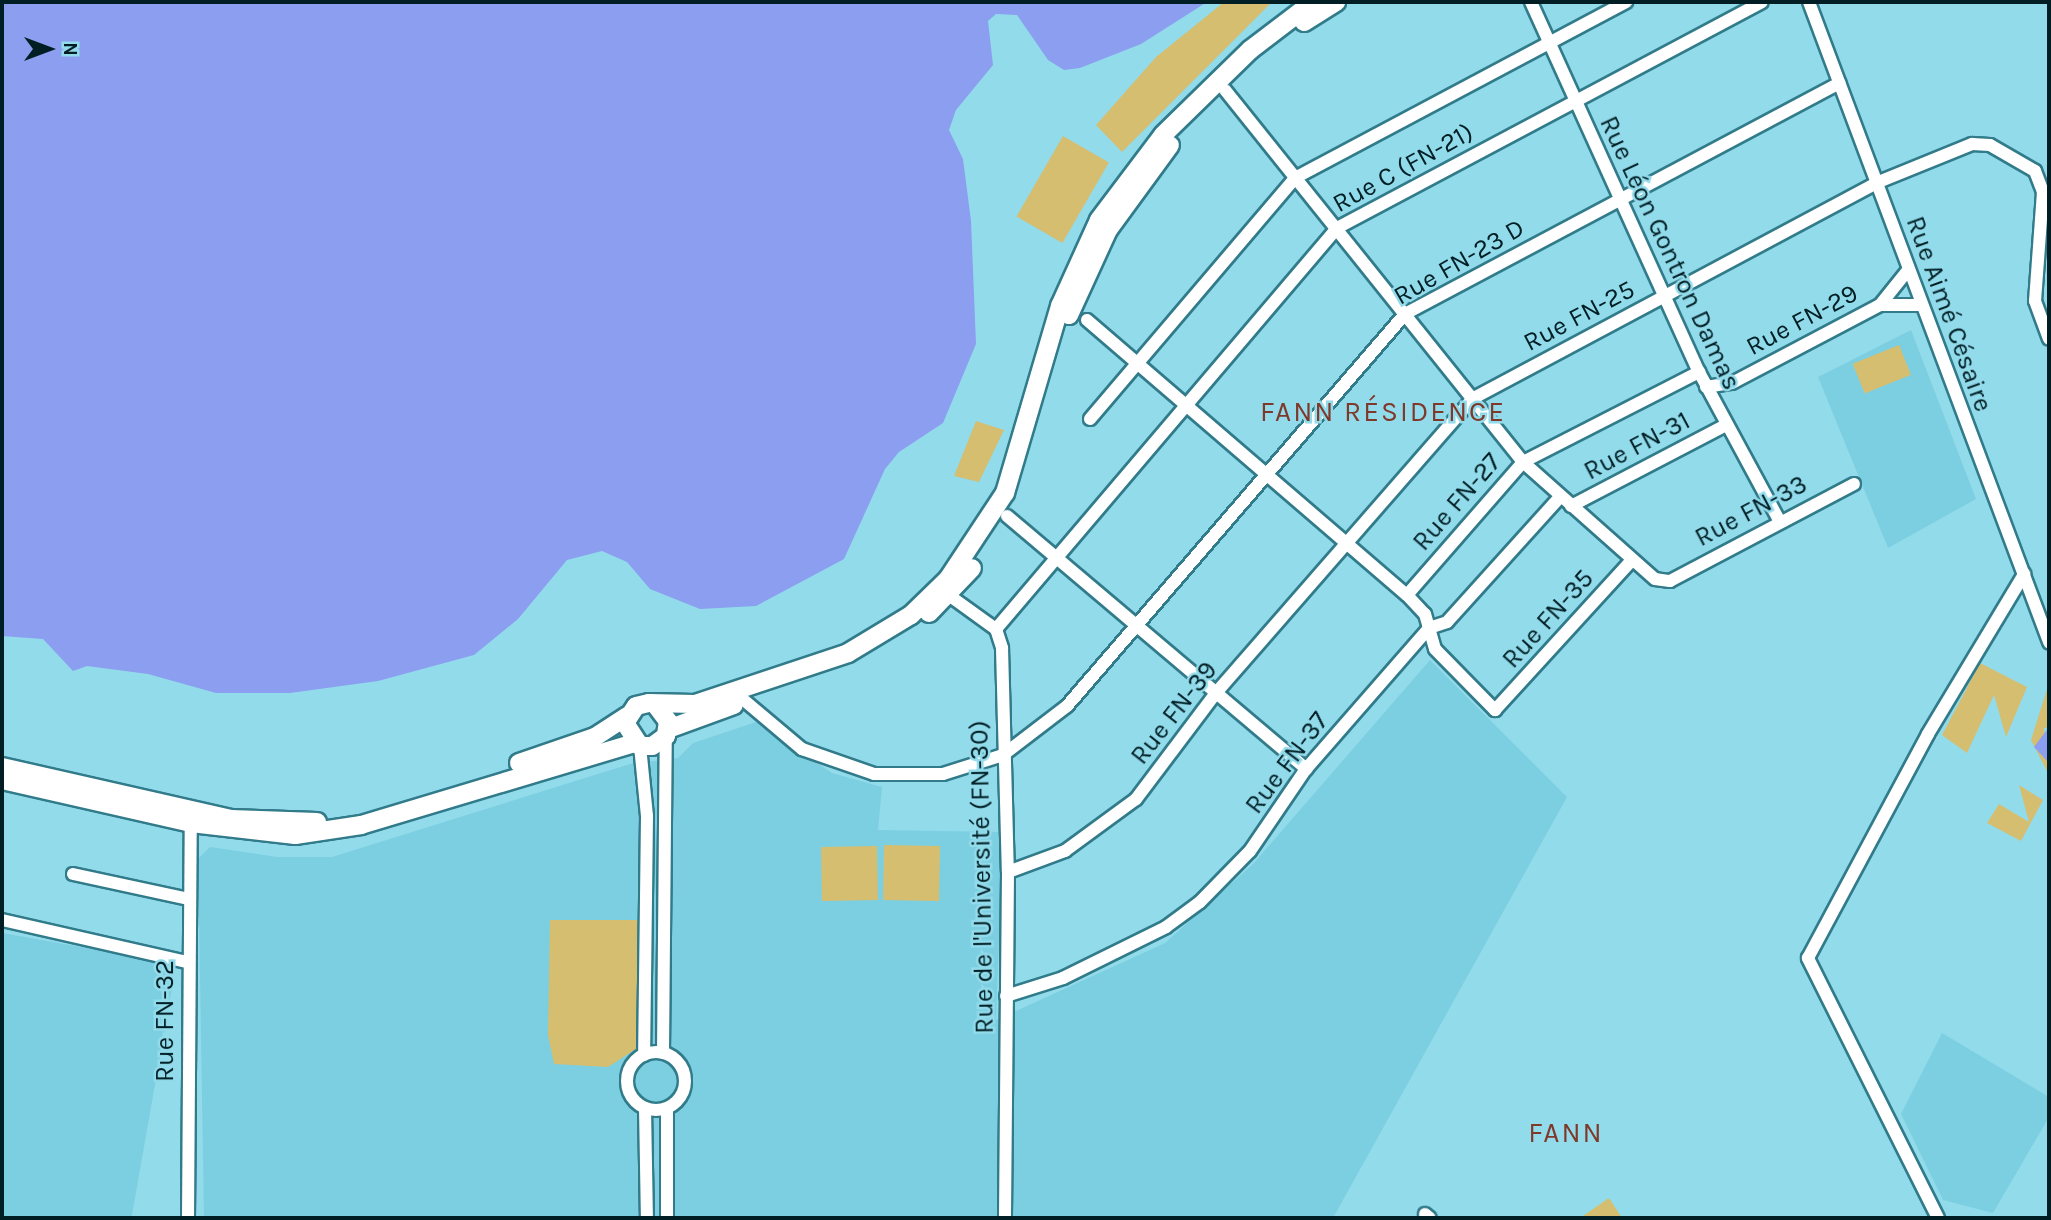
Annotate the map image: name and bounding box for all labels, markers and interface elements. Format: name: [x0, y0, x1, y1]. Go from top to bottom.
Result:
north arrow: [14, 14, 84, 84]
text: N: [59, 42, 81, 56]
street label: Rue Léon Gontron Damas: [1593, 111, 1747, 395]
street label: Rue C (FN-21): [1327, 117, 1479, 219]
street label: Rue FN-23 D: [1388, 212, 1530, 312]
street label: Rue Aimé Césaire: [1899, 212, 1999, 416]
street label: Rue FN-25: [1518, 274, 1640, 358]
street label: Rue FN-29: [1741, 278, 1863, 362]
district label: FANN RÉSIDENCE: [1262, 395, 1504, 429]
street label: Rue FN-31: [1579, 405, 1695, 487]
street label: Rue FN-27: [1406, 447, 1508, 557]
street label: Rue FN-33: [1690, 469, 1812, 553]
street label: Rue FN-35: [1496, 563, 1600, 675]
street label: Rue FN-39: [1124, 655, 1224, 771]
street label: Rue FN-37: [1239, 706, 1335, 820]
street label: Rue de l'Université (FN-30): [964, 720, 1000, 1034]
street label: Rue FN-32: [149, 960, 181, 1082]
district label: FANN: [1529, 1116, 1603, 1150]

